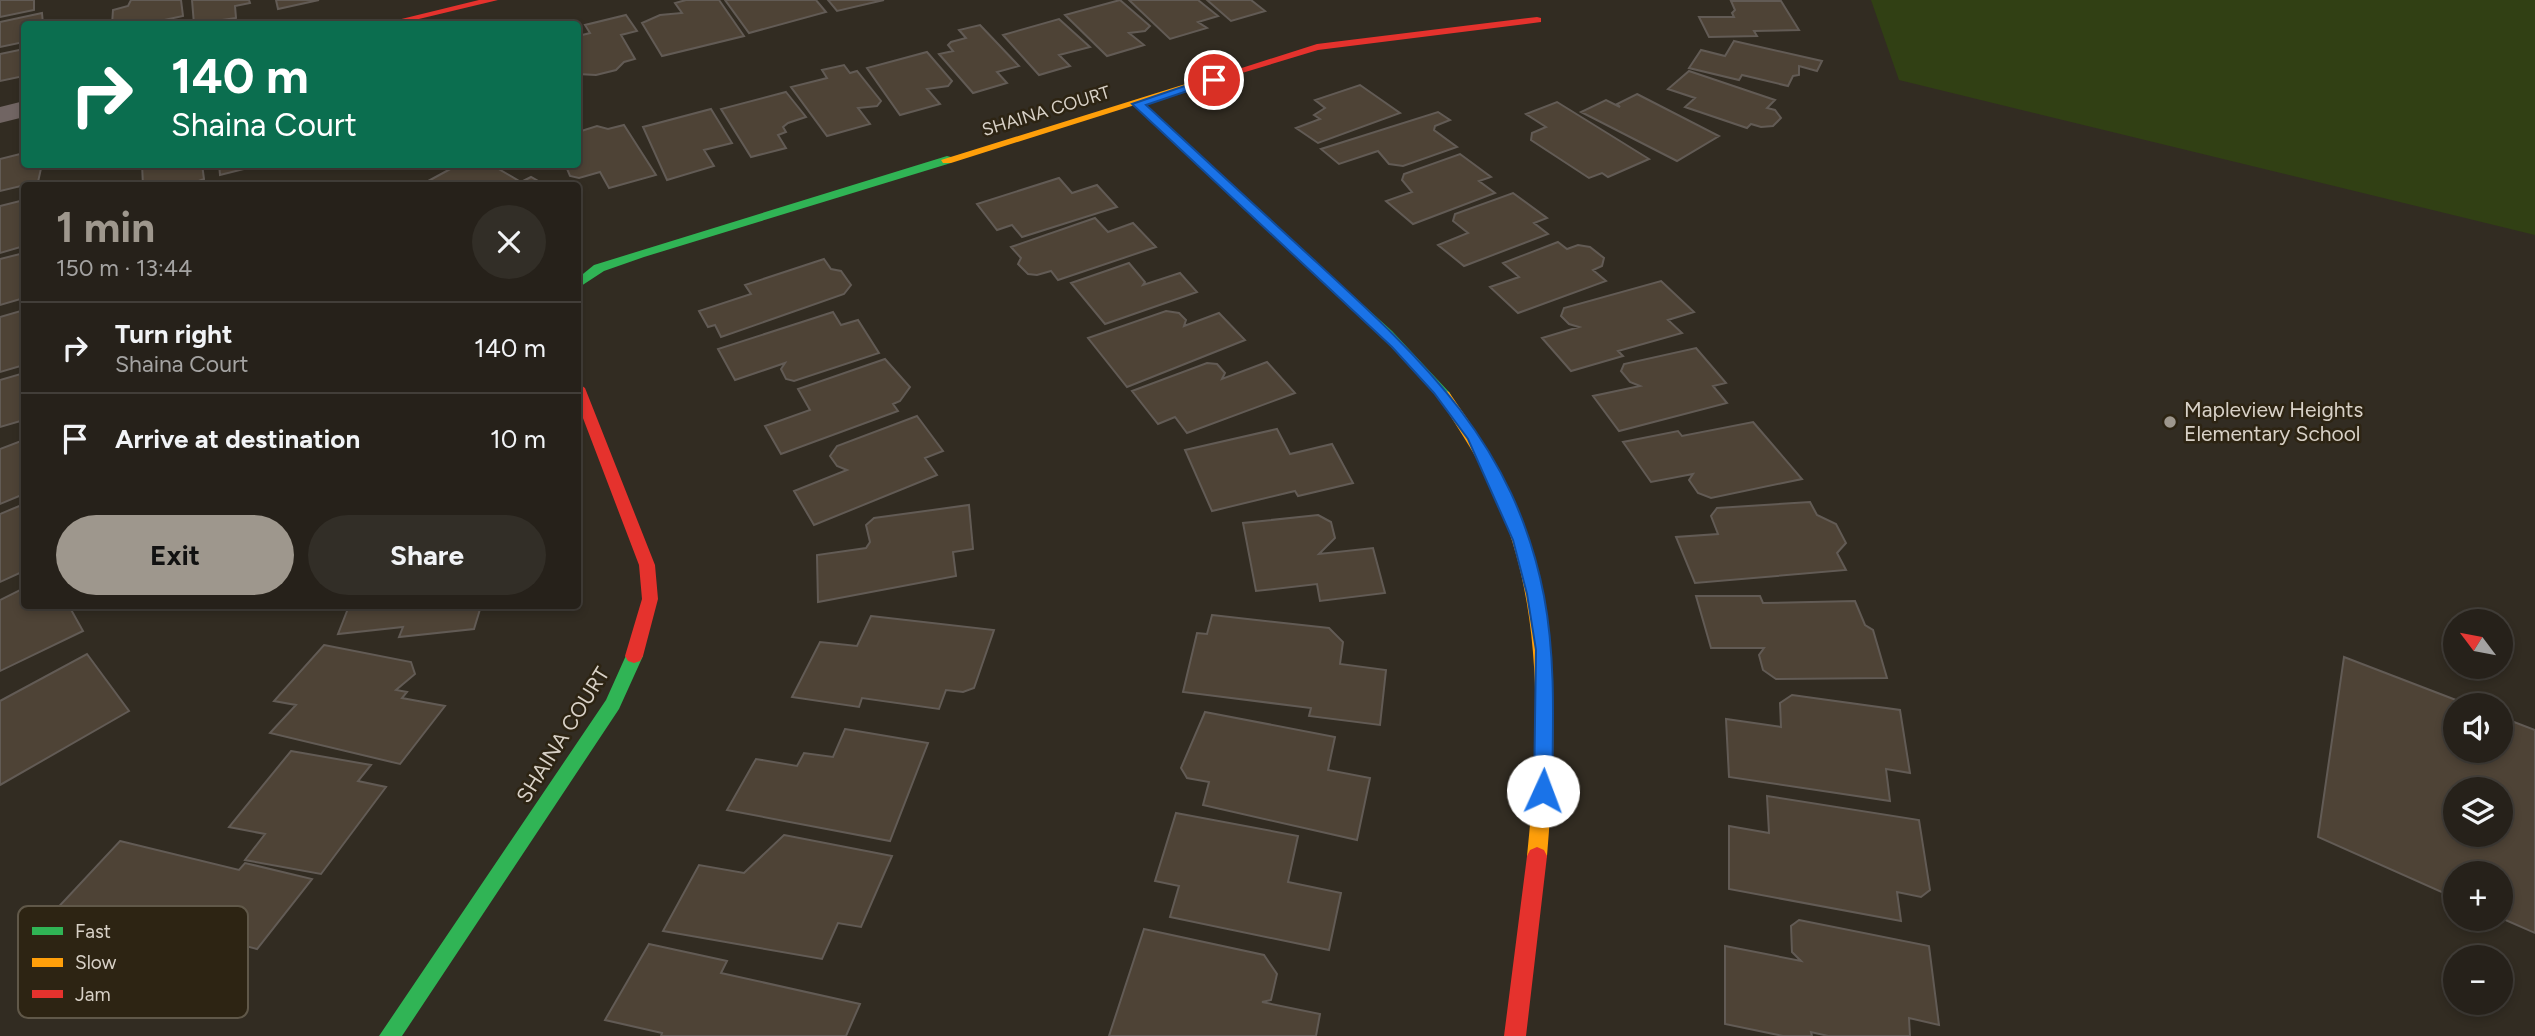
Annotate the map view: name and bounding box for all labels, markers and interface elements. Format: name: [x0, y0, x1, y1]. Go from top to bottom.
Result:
text: 140 m: [171, 46, 309, 105]
icon: right: [56, 49, 147, 140]
pin: [1184, 50, 1244, 110]
icon: arrive: [1195, 61, 1233, 99]
street label: SHAINA COURT: [979, 81, 1113, 141]
text: Shaina Court: [171, 106, 357, 144]
text: 1 min: [56, 202, 155, 253]
button: close: [472, 205, 546, 279]
text: 150 m · 13:44: [56, 254, 192, 282]
text: Turn right: [115, 318, 232, 350]
icon: right: [56, 329, 94, 367]
text: 140 m: [474, 332, 546, 364]
text: Shaina Court: [115, 350, 249, 378]
place label: Mapleview Heights Elementary School: [2184, 397, 2363, 446]
marker: Mapleview Heights Elementary School: [2162, 414, 2178, 430]
icon: arrive: [56, 420, 94, 458]
text: Arrive at destination: [115, 423, 360, 455]
text: 10 m: [490, 423, 546, 455]
button: Exit: [56, 515, 294, 595]
button: Share: [308, 515, 546, 595]
north arrow: [2443, 609, 2513, 679]
map controls: [2443, 609, 2513, 1015]
street label: SHAINA COURT: [511, 662, 615, 807]
button: sound: [2443, 693, 2513, 763]
position arrow: [1506, 754, 1580, 828]
button: layers: [2443, 777, 2513, 847]
button: +: [2443, 861, 2513, 931]
legend: [18, 906, 248, 1018]
text: Fast: [75, 920, 111, 943]
button: −: [2443, 945, 2513, 1015]
text: Slow: [75, 951, 117, 974]
text: Jam: [75, 983, 111, 1006]

